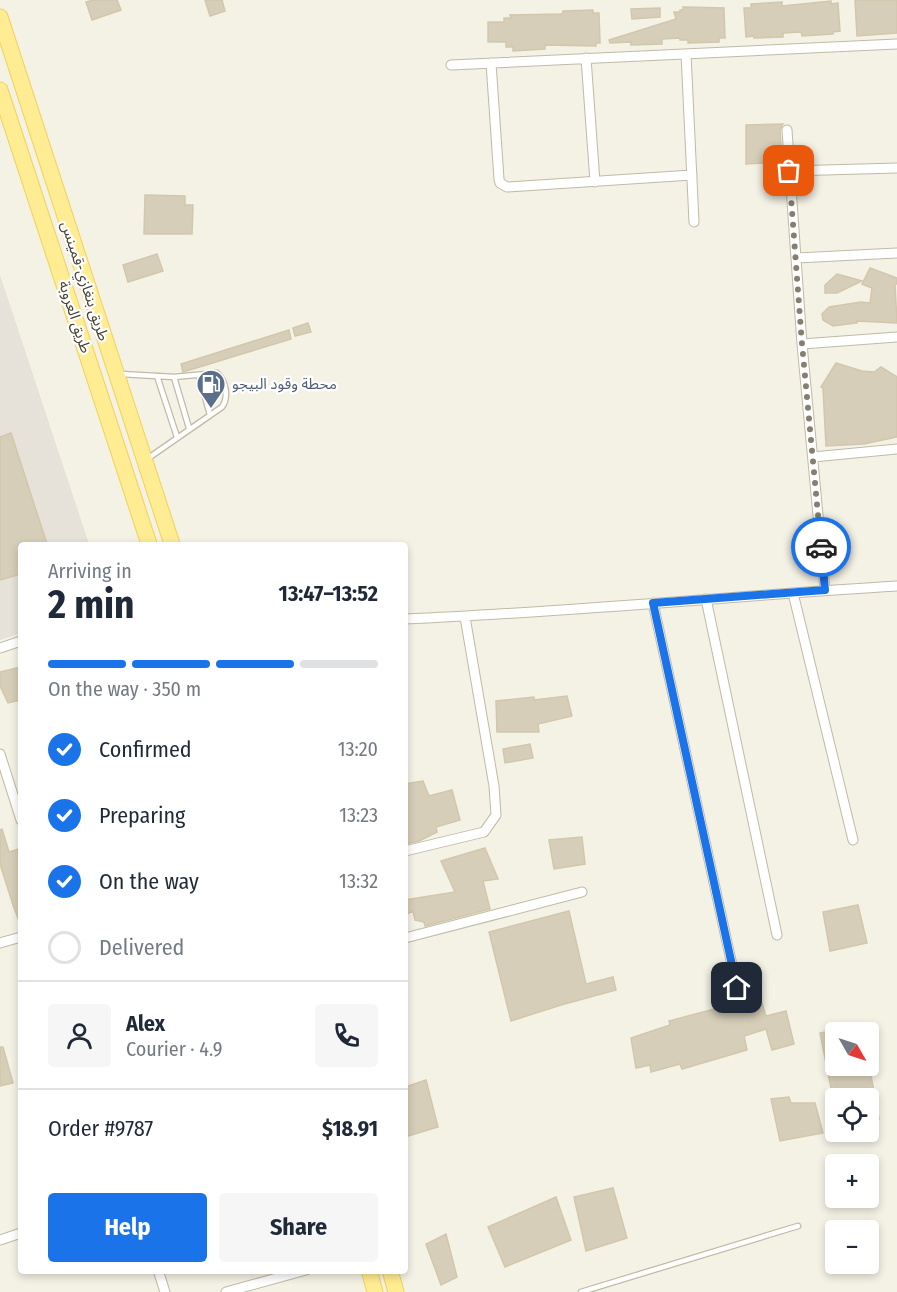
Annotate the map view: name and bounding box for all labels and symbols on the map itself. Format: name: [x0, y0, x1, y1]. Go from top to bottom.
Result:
pin: [763, 145, 814, 196]
street label: طريق بنغازي-قمينس: [55, 219, 113, 344]
street label: طريق العروبة: [54, 279, 95, 356]
fuel station icon: محطة وقود البيجو: [195, 368, 227, 410]
place label: محطة وقود البيجو: [232, 375, 337, 393]
courier: [791, 517, 851, 577]
pin: [711, 962, 762, 1013]
north arrow: [825, 1022, 879, 1076]

